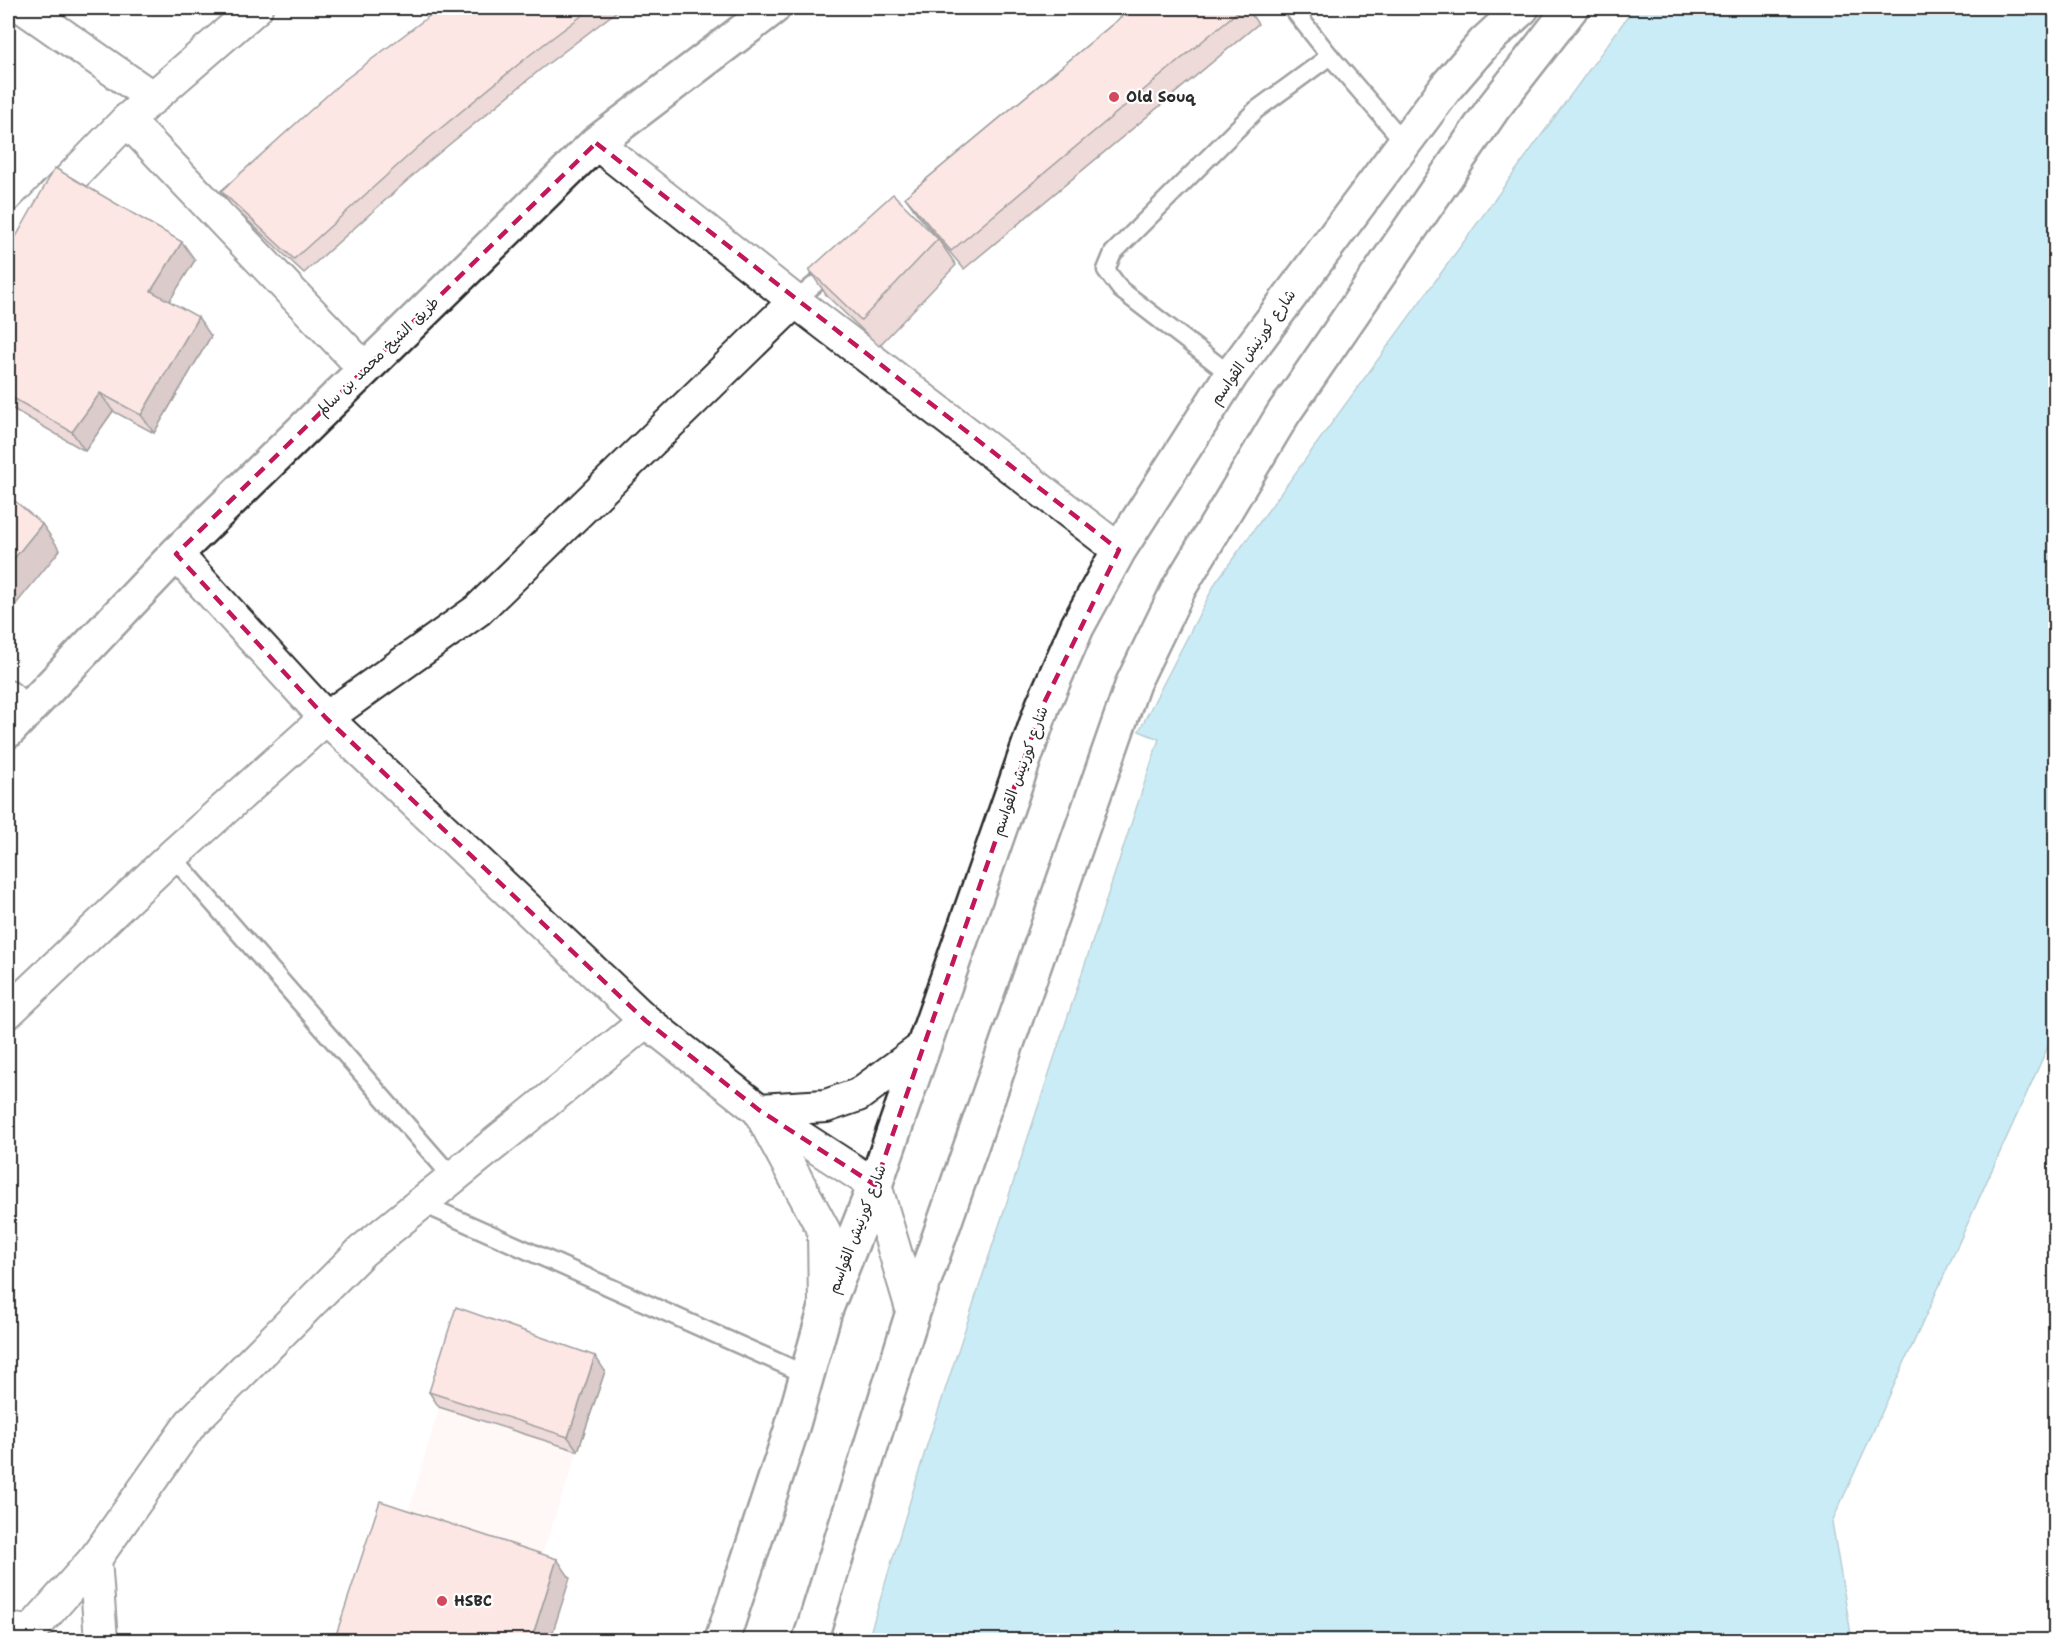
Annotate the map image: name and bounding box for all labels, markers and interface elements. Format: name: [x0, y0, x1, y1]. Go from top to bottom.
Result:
place label: Old Souq: [1126, 87, 1196, 107]
marker: Old Souq: [1107, 90, 1121, 104]
street label: شارع كورنيش القواسم: [1206, 285, 1302, 410]
street label: طريق الشيخ محمد بن سالم: [313, 292, 444, 420]
street label: شارع كورنيش القواسم: [987, 704, 1055, 839]
street label: شارع كورنيش القواسم: [823, 1162, 893, 1297]
place label: HSBC: [454, 1591, 492, 1611]
marker: HSBC: [435, 1594, 449, 1608]

